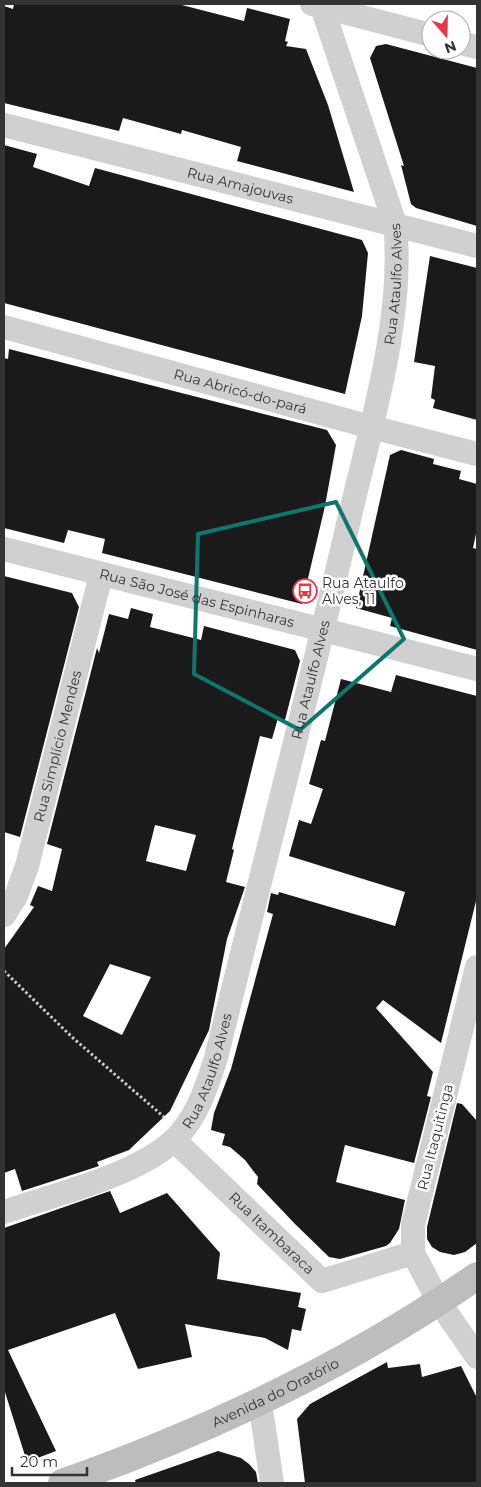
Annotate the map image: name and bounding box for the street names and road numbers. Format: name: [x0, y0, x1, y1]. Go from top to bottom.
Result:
street label: Rua Amajouvas: [185, 163, 296, 208]
street label: Rua Ataulfo Alves: [380, 222, 406, 346]
street label: Rua Abricó-do-pará: [172, 365, 309, 418]
street label: Rua São José das Espinharas: [97, 565, 296, 631]
street label: Rua Ataulfo Alves: [287, 618, 334, 741]
street label: Rua Simplício Mendes: [30, 668, 85, 824]
street label: Rua Ataulfo Alves: [178, 1011, 236, 1132]
street label: Rua Itaquitinga: [413, 1082, 457, 1192]
street label: Rua Itambaraca: [225, 1188, 318, 1278]
street label: Avenida do Oratório: [209, 1354, 342, 1431]

